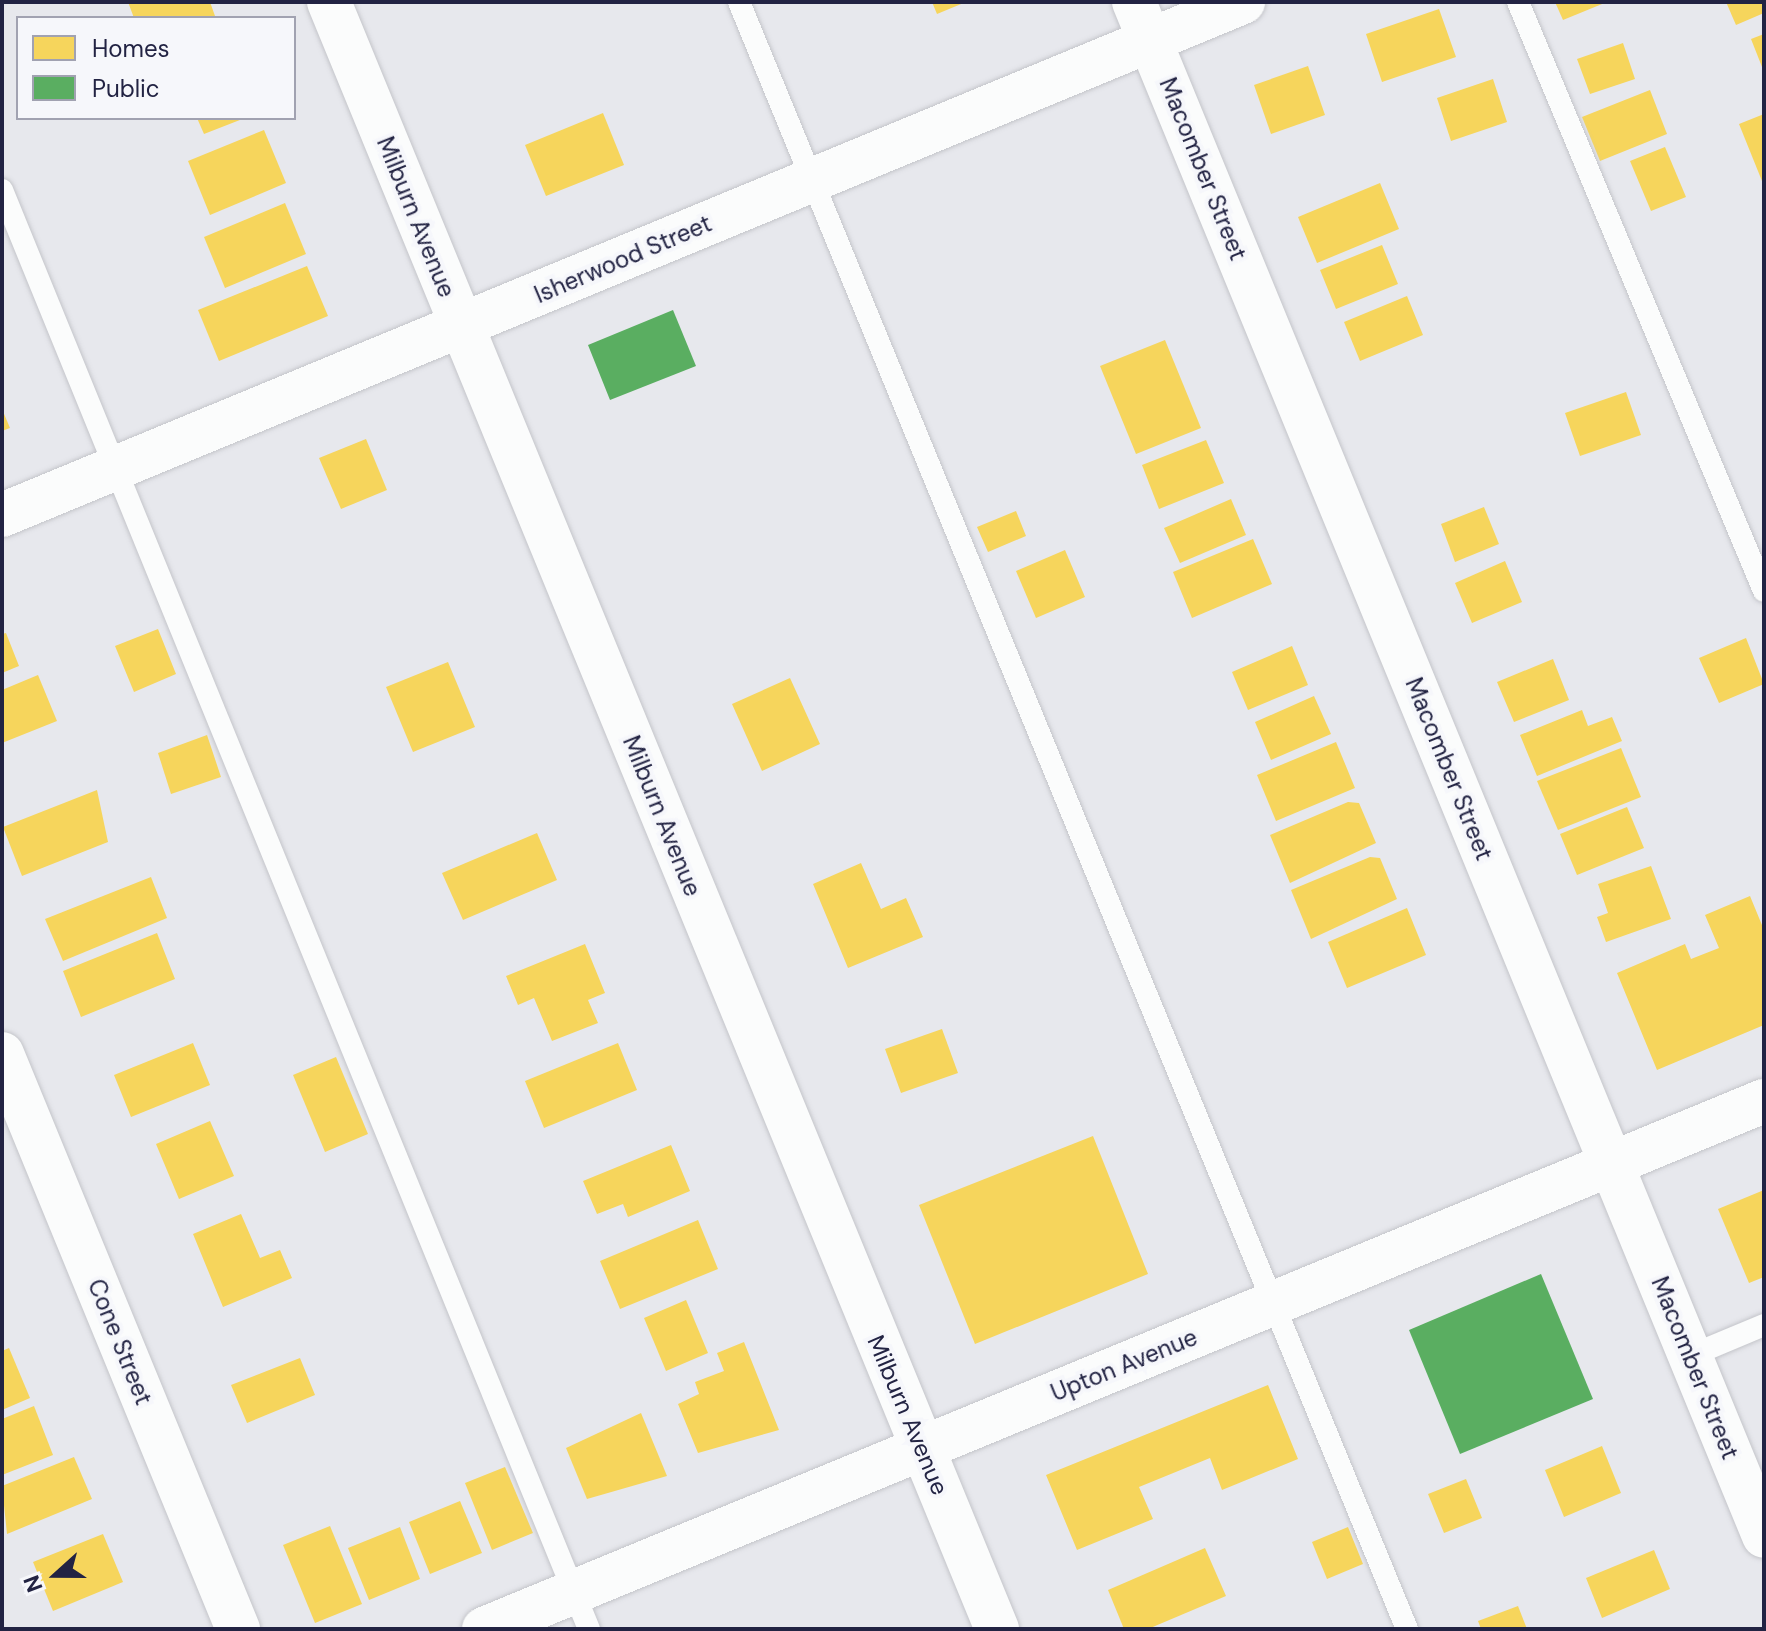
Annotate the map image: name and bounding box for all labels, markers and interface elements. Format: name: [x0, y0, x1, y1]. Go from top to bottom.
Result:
legend: [16, 16, 296, 120]
text: Homes: [92, 33, 170, 64]
text: Public: [92, 73, 160, 104]
street label: Macomber Street: [1153, 73, 1253, 265]
street label: Milburn Avenue: [371, 132, 461, 302]
street label: Isherwood Street: [530, 209, 716, 309]
street label: Macomber Street: [1399, 673, 1499, 865]
street label: Milburn Avenue: [617, 731, 707, 901]
street label: Macomber Street: [1645, 1272, 1745, 1464]
street label: Cone Street: [82, 1275, 158, 1409]
street label: Upton Avenue: [1047, 1323, 1201, 1407]
street label: Milburn Avenue: [861, 1331, 955, 1499]
north arrow: [16, 1535, 96, 1615]
text: N: [17, 1571, 50, 1596]

